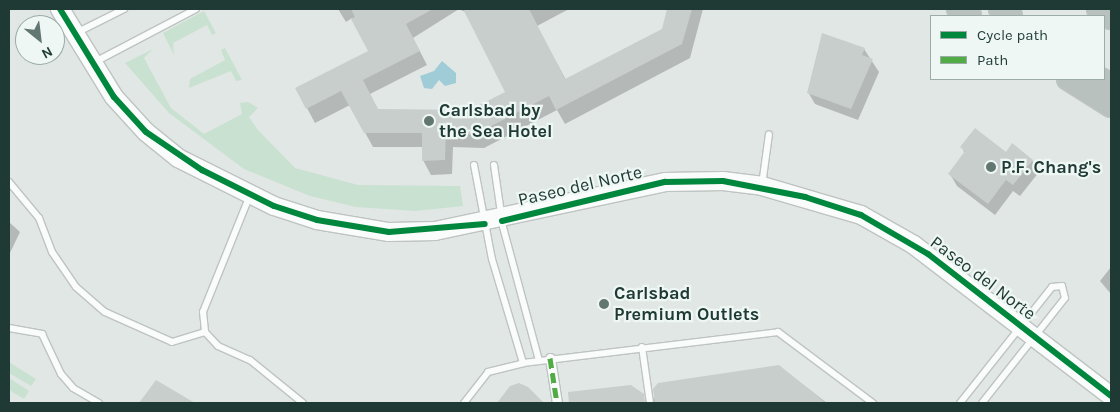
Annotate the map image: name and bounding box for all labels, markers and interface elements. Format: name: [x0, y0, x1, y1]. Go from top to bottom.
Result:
north arrow: [15, 15, 65, 65]
legend: [930, 15, 1105, 80]
text: Cycle path: [977, 26, 1048, 44]
text: N: [39, 43, 56, 63]
text: Path: [977, 51, 1008, 69]
place label: Carlsbad by the Sea Hotel: [439, 100, 553, 142]
marker: Carlsbad by the Sea Hotel: [423, 115, 435, 127]
place label: P.F. Chang's: [1001, 156, 1101, 178]
street label: Paseo del Norte: [516, 161, 644, 211]
marker: P.F. Chang's: [985, 161, 997, 173]
street label: Paseo del Norte: [926, 231, 1040, 325]
place label: Carlsbad Premium Outlets: [614, 283, 759, 326]
marker: Carlsbad Premium Outlets: [598, 298, 610, 310]

